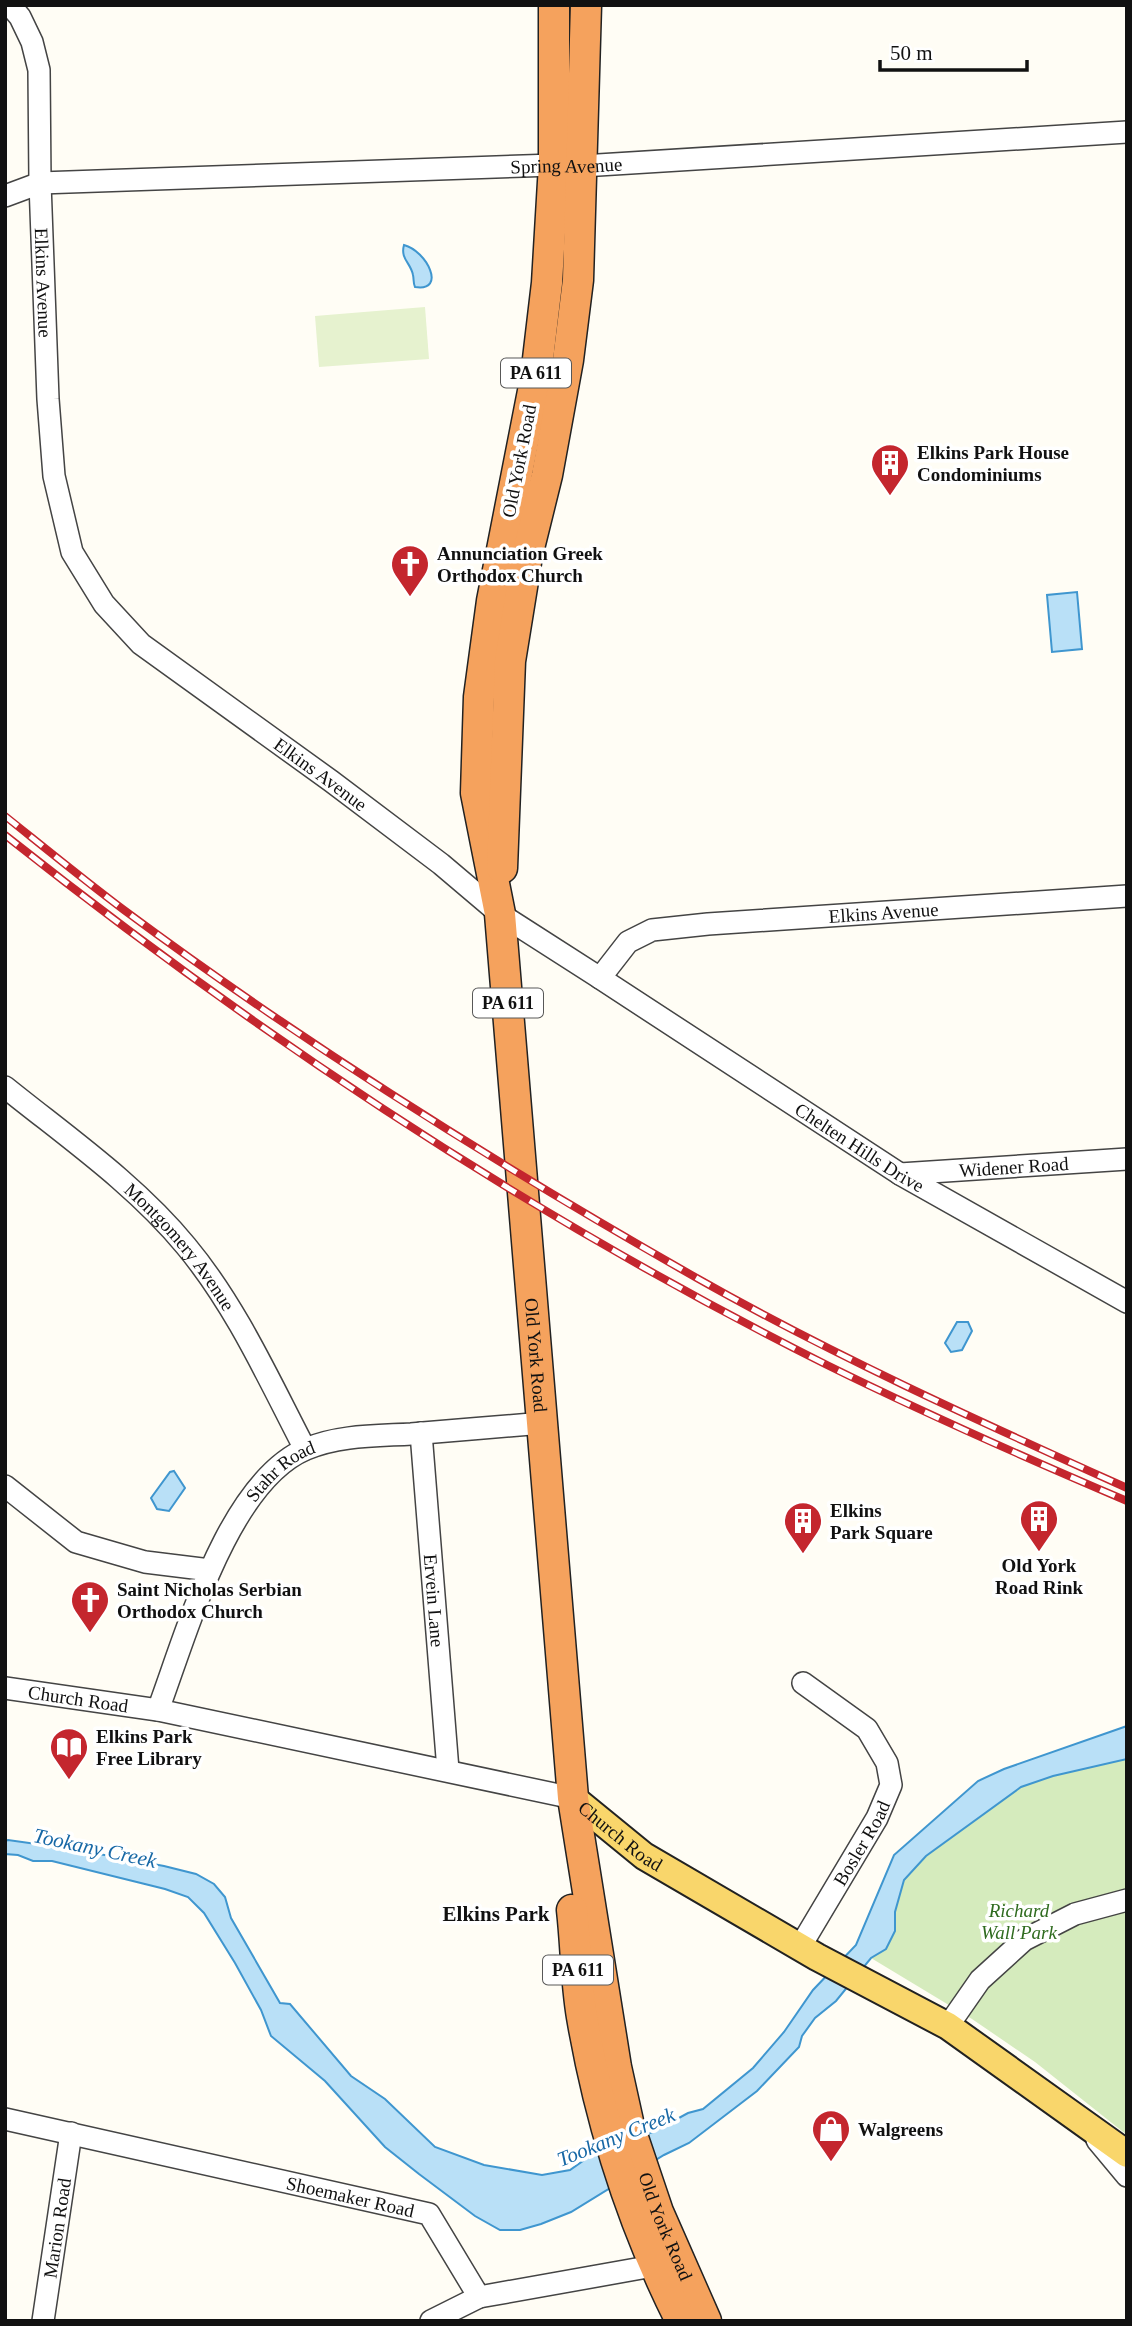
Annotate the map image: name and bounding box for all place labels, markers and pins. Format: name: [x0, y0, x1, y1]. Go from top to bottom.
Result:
building icon: Elkins Park House Condominiums: [869, 442, 911, 497]
place label: Elkins Park House Condominiums: [917, 442, 1069, 485]
church icon: Annunciation Greek Orthodox Church: [389, 543, 431, 598]
place label: Annunciation Greek Orthodox Church: [437, 543, 603, 586]
building icon: Old York Road Rink: [1018, 1498, 1060, 1553]
building icon: Elkins Park Square: [782, 1500, 824, 1555]
place label: Elkins Park Square: [830, 1500, 933, 1543]
place label: Old York Road Rink: [995, 1555, 1084, 1598]
church icon: Saint Nicholas Serbian Orthodox Church: [69, 1579, 111, 1634]
place label: Saint Nicholas Serbian Orthodox Church: [117, 1579, 302, 1622]
library icon: Elkins Park Free Library: [48, 1726, 90, 1781]
place label: Elkins Park Free Library: [96, 1726, 202, 1769]
shop icon: Walgreens: [810, 2108, 852, 2163]
place label: Walgreens: [858, 2119, 943, 2140]

